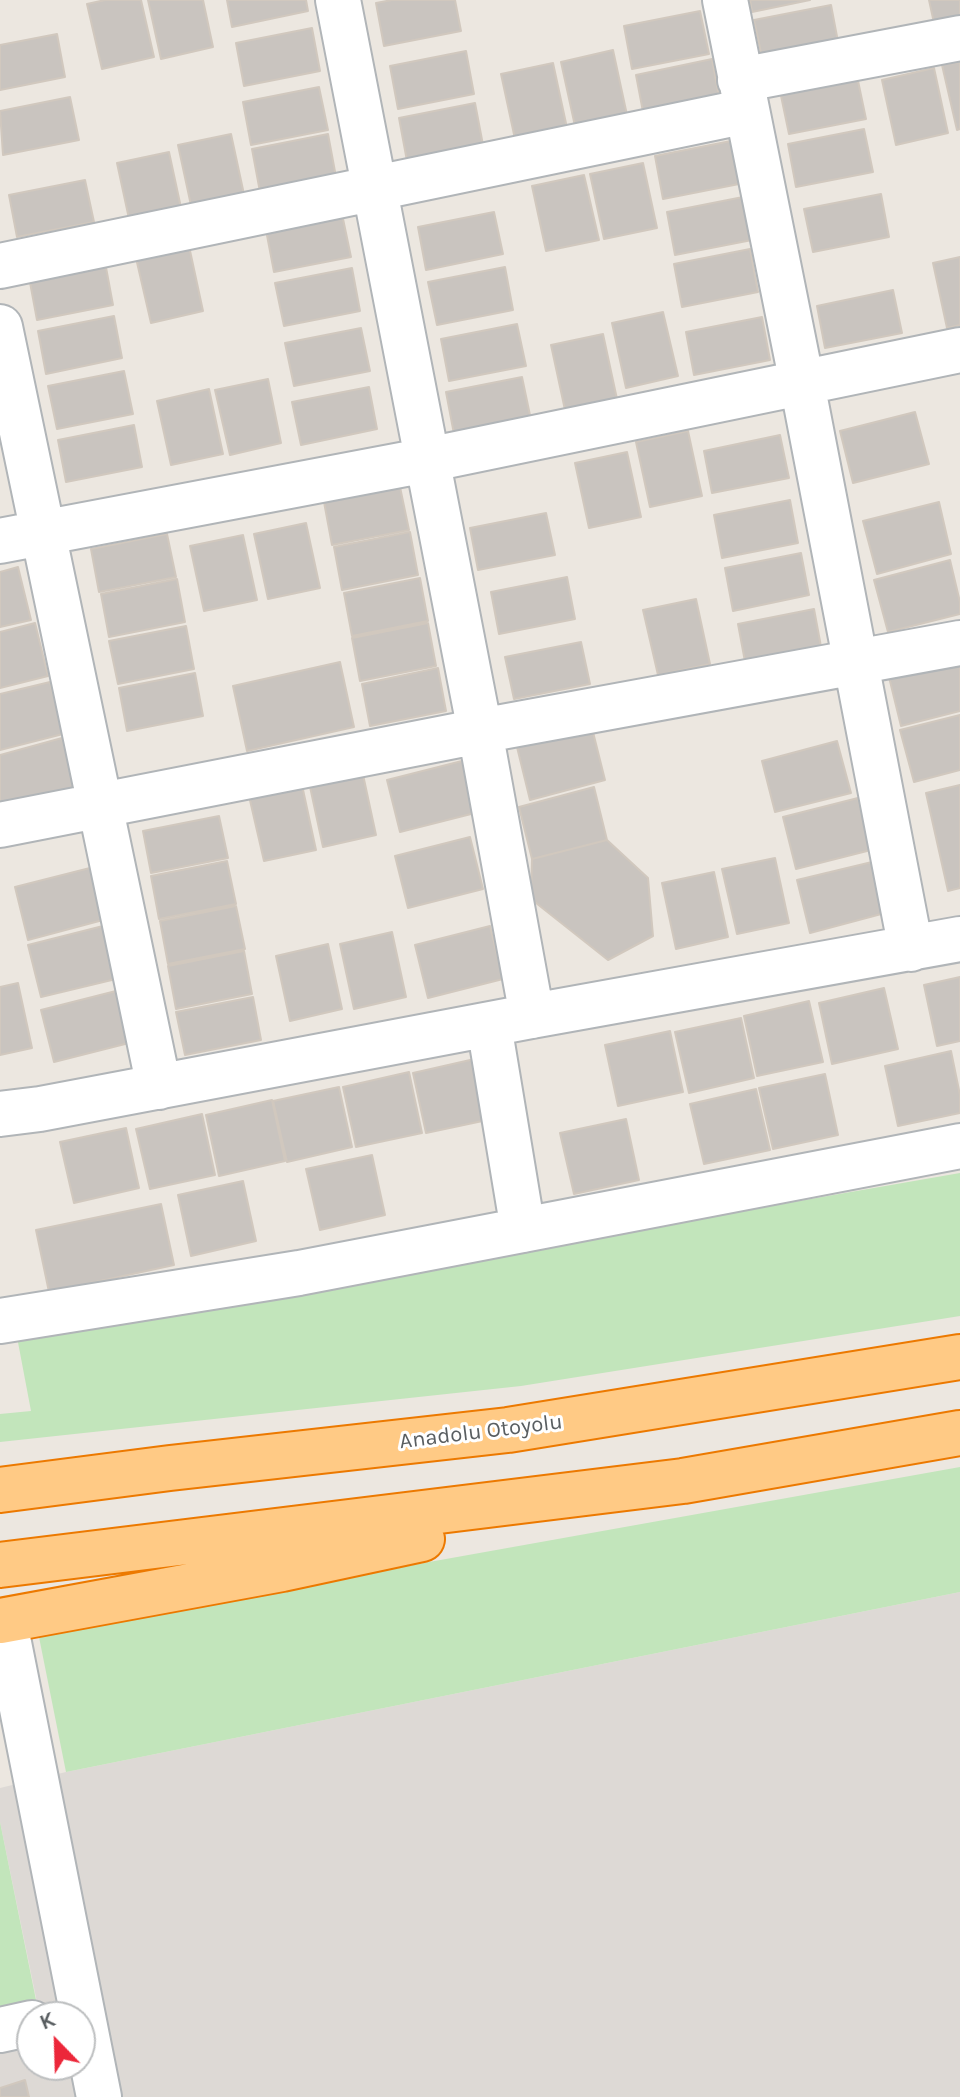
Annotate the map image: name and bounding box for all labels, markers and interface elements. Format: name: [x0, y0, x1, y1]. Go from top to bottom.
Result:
street label: Anadolu Otoyolu: [398, 1409, 564, 1455]
north arrow: [16, 2001, 96, 2081]
text: K: [36, 2006, 59, 2036]

